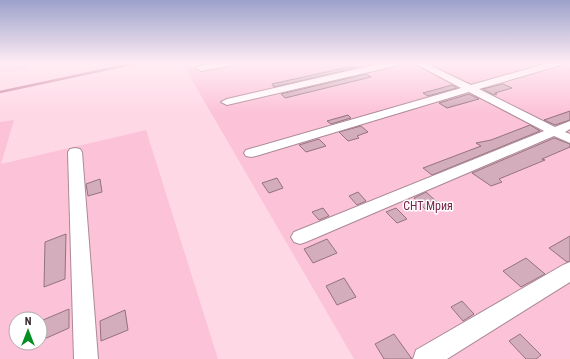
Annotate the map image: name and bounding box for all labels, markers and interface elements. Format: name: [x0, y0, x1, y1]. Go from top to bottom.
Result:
park label: СНТ Мрия: [403, 199, 453, 213]
north arrow: [8, 311, 48, 351]
text: N: [25, 315, 32, 328]

